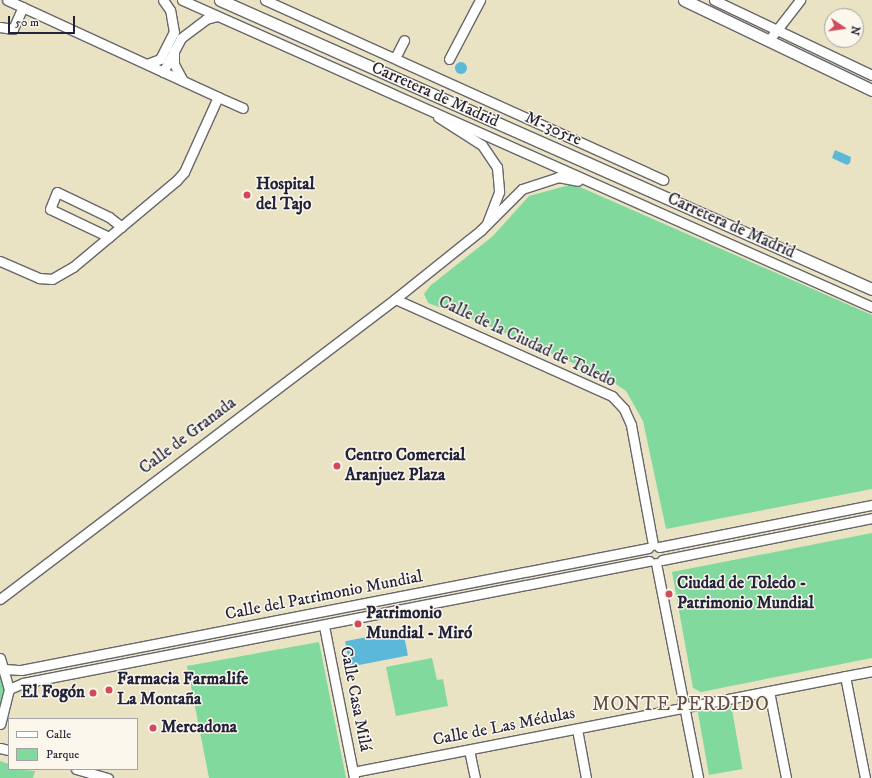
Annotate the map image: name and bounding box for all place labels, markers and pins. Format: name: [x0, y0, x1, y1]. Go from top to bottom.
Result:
place label: Hospital del Tajo: [256, 175, 315, 215]
marker: Hospital del Tajo: [241, 189, 253, 201]
place label: Centro Comercial Aranjuez Plaza: [345, 446, 465, 486]
marker: Centro Comercial Aranjuez Plaza: [332, 461, 342, 471]
place label: Ciudad de Toledo - Patrimonio Mundial: [677, 574, 814, 614]
marker: Ciudad de Toledo - Patrimonio Mundial: [664, 589, 674, 599]
place label: Patrimonio Mundial - Miró: [366, 604, 472, 644]
marker: Patrimonio Mundial - Miró: [353, 619, 363, 629]
place label: Farmacia Farmalife La Montaña: [117, 670, 248, 710]
place label: El Fogón: [21, 683, 85, 703]
marker: Farmacia Farmalife La Montaña: [104, 685, 114, 695]
marker: El Fogón: [88, 688, 98, 698]
place label: Mercadona: [161, 718, 237, 738]
marker: Mercadona: [148, 723, 158, 733]

